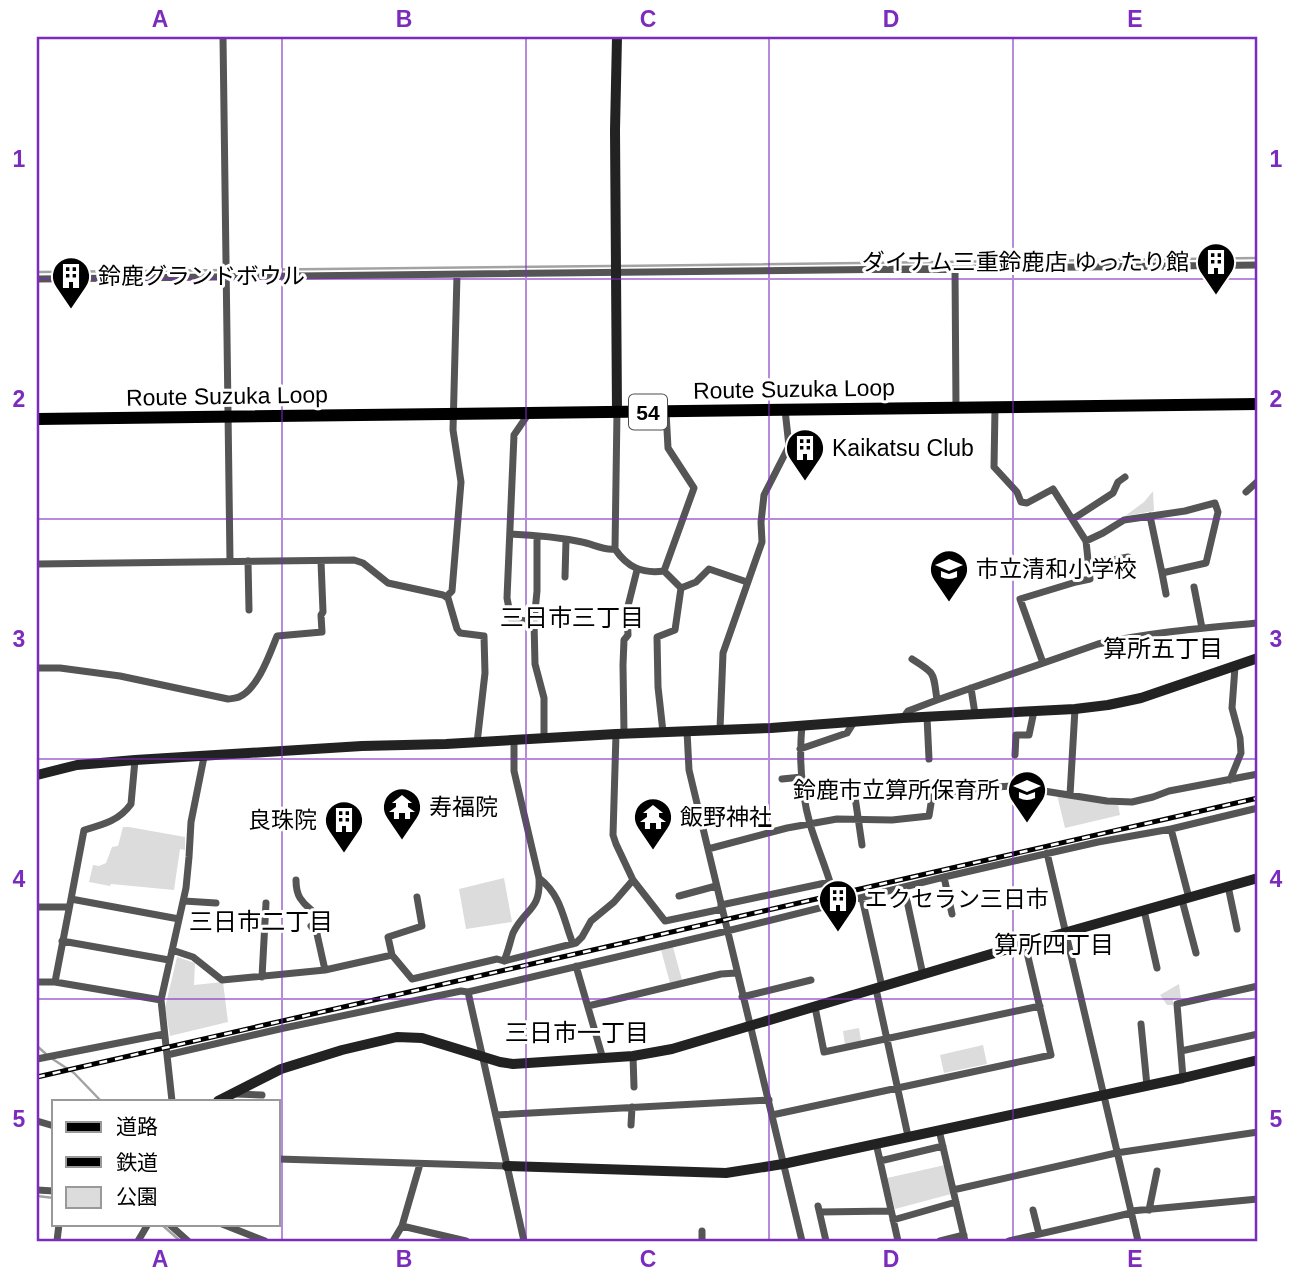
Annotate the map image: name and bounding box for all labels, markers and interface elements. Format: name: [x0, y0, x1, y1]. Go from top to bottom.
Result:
text: A: [152, 6, 168, 32]
text: B: [396, 6, 412, 32]
text: C: [640, 6, 656, 32]
text: D: [883, 6, 899, 32]
text: E: [1127, 6, 1143, 32]
text: 1: [13, 146, 26, 172]
text: 1: [1270, 146, 1283, 172]
building icon: ダイナム三重鈴鹿店 ゆったり館: [1195, 241, 1237, 296]
place label: ダイナム三重鈴鹿店 ゆったり館: [862, 249, 1189, 275]
building icon: 鈴鹿グランドボウル: [50, 255, 92, 310]
place label: 鈴鹿グランドボウル: [98, 263, 305, 289]
street label: Route Suzuka Loop: [693, 374, 895, 404]
street label: Route Suzuka Loop: [126, 381, 328, 411]
text: 2: [13, 386, 25, 412]
text: 2: [1270, 386, 1282, 412]
road number: 54: [629, 394, 667, 430]
building icon: Kaikatsu Club: [784, 427, 826, 482]
place label: Kaikatsu Club: [832, 435, 974, 461]
school or university icon: 市立清和小学校: [928, 548, 970, 603]
place label: 市立清和小学校: [976, 556, 1137, 582]
district label: 三日市三丁目: [500, 604, 644, 631]
text: 3: [13, 626, 25, 652]
text: 3: [1270, 626, 1282, 652]
district label: 算所五丁目: [1103, 635, 1223, 662]
school or university icon: 鈴鹿市立算所保育所: [1006, 769, 1048, 824]
place label: 鈴鹿市立算所保育所: [793, 777, 1000, 803]
temple icon: 寿福院: [381, 786, 423, 841]
place label: 寿福院: [429, 794, 498, 820]
temple icon: 飯野神社: [632, 796, 674, 851]
building icon: 良珠院: [323, 799, 365, 854]
place label: 飯野神社: [680, 804, 772, 830]
place label: 良珠院: [248, 807, 317, 833]
text: 4: [13, 866, 26, 892]
text: 4: [1270, 866, 1283, 892]
building icon: エクセラン三日市: [817, 878, 859, 933]
place label: エクセラン三日市: [865, 886, 1049, 912]
district label: 三日市二丁目: [189, 908, 333, 935]
district label: 算所四丁目: [994, 931, 1114, 958]
district label: 三日市一丁目: [505, 1019, 649, 1046]
legend: [52, 1100, 280, 1226]
text: 5: [13, 1106, 26, 1132]
text: 5: [1270, 1106, 1283, 1132]
text: 道路: [116, 1115, 158, 1138]
text: 鉄道: [116, 1151, 158, 1174]
text: 公園: [116, 1185, 158, 1208]
text: A: [152, 1246, 168, 1272]
text: B: [396, 1246, 412, 1272]
text: C: [640, 1246, 656, 1272]
text: D: [883, 1246, 899, 1272]
text: E: [1127, 1246, 1143, 1272]

